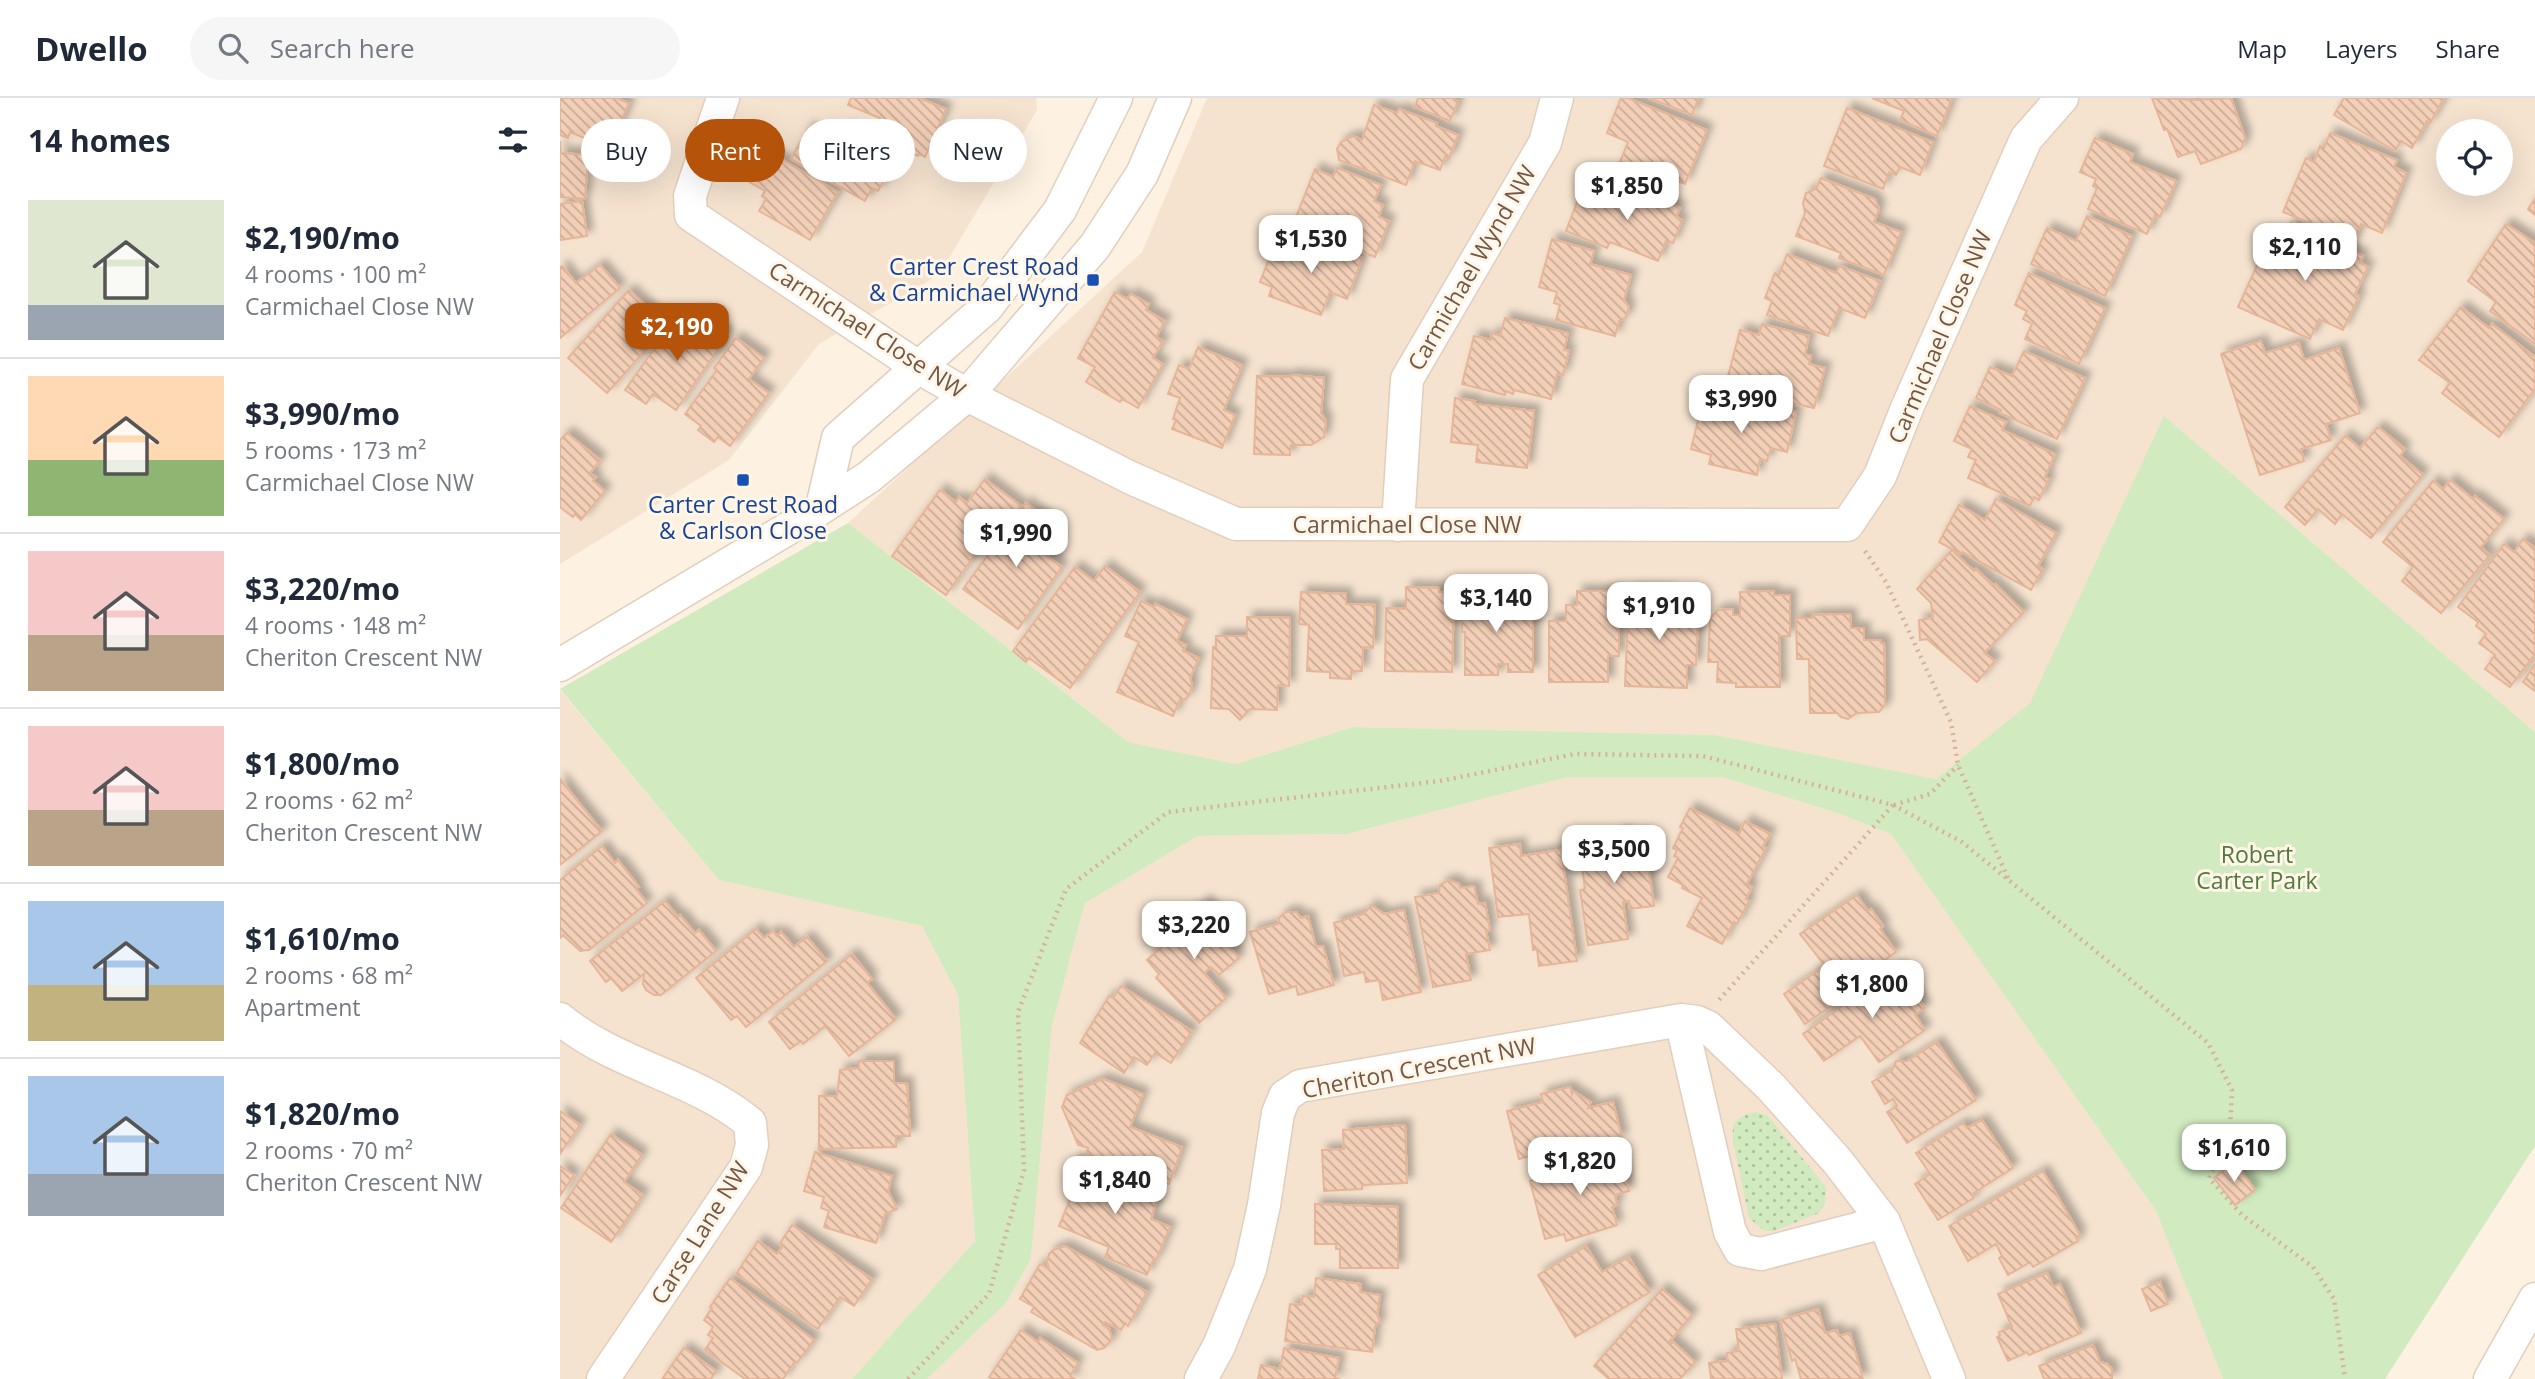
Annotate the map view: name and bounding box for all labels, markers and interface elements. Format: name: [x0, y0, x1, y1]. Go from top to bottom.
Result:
search box: [190, 17, 680, 80]
text: Dwello: [35, 26, 148, 71]
icon: search: [214, 29, 252, 67]
text: Search here: [270, 30, 415, 66]
text: Map: [2237, 32, 2287, 65]
text: Layers: [2325, 32, 2398, 65]
text: Share: [2436, 32, 2500, 65]
chip: Buy: [581, 119, 671, 182]
chip: Rent: [685, 119, 785, 182]
chip: Filters: [799, 119, 915, 182]
chip: New: [929, 119, 1027, 182]
map controls: [2436, 119, 2513, 196]
button: locate: [2436, 119, 2513, 196]
text: 14 homes: [28, 120, 171, 161]
icon: filters: [494, 121, 532, 159]
street label: Carmichael Wynd NW: [1399, 159, 1543, 376]
pin: $1,850: [1570, 162, 1684, 222]
text: $1,850: [1591, 169, 1663, 201]
pin: $1,530: [1254, 216, 1368, 275]
text: $2,190/mo: [245, 217, 400, 258]
text: $1,530: [1275, 222, 1347, 254]
pin: $2,110: [2248, 223, 2362, 283]
street label: Carmichael Close NW: [1880, 225, 1999, 448]
icon: home: [84, 228, 168, 312]
text: $2,110: [2269, 230, 2341, 262]
place label: Carter Crest Road & Carmichael Wynd: [869, 250, 1079, 308]
street label: Carmichael Close NW: [763, 253, 972, 405]
text: 4 rooms · 100 m²: [245, 258, 426, 290]
marker: Carter Crest Road & Carmichael Wynd: [1085, 272, 1101, 288]
text: Carmichael Close NW: [245, 290, 474, 322]
pin: $2,190: [620, 303, 734, 363]
text: $2,190: [641, 310, 713, 342]
pin: $3,990: [1684, 376, 1798, 435]
text: $3,990: [1705, 382, 1777, 414]
text: $3,990/mo: [245, 393, 400, 434]
icon: home: [84, 404, 168, 488]
text: 5 rooms · 173 m²: [245, 434, 426, 466]
text: Carmichael Close NW: [245, 466, 474, 498]
marker: Carter Crest Road & Carlson Close: [735, 472, 751, 488]
place label: Carter Crest Road & Carlson Close: [648, 488, 838, 546]
street label: Carmichael Close NW: [1293, 508, 1521, 540]
pin: $1,990: [959, 510, 1073, 569]
text: $1,990: [980, 516, 1052, 548]
text: $3,220/mo: [245, 568, 400, 609]
pin: $3,140: [1439, 574, 1553, 634]
icon: home: [84, 579, 168, 663]
text: $3,140: [1460, 581, 1532, 613]
pin: $1,910: [1602, 582, 1716, 642]
text: $1,910: [1623, 589, 1695, 621]
text: 4 rooms · 148 m²: [245, 609, 426, 641]
text: Cheriton Crescent NW: [245, 641, 482, 673]
text: $1,800/mo: [245, 743, 400, 784]
icon: home: [84, 754, 168, 838]
text: 2 rooms · 62 m²: [245, 784, 413, 816]
text: Cheriton Crescent NW: [245, 816, 482, 848]
pin: $3,500: [1557, 826, 1671, 885]
text: $3,500: [1578, 832, 1650, 864]
park label: Robert Carter Park: [2196, 838, 2318, 896]
pin: $3,220: [1137, 902, 1251, 961]
text: $3,220: [1158, 908, 1230, 940]
text: $1,610/mo: [245, 918, 400, 959]
icon: home: [84, 929, 168, 1013]
text: 2 rooms · 68 m²: [245, 959, 413, 991]
pin: $1,800: [1815, 960, 1929, 1020]
text: $1,800: [1836, 967, 1908, 999]
text: Apartment: [245, 991, 361, 1023]
street label: Cheriton Crescent NW: [1299, 1029, 1538, 1105]
text: $1,820/mo: [245, 1093, 400, 1134]
icon: home: [84, 1104, 168, 1188]
pin: $1,610: [2177, 1124, 2291, 1184]
text: $1,610: [2198, 1131, 2270, 1163]
text: 2 rooms · 70 m²: [245, 1134, 413, 1166]
pin: $1,820: [1523, 1138, 1637, 1197]
text: $1,820: [1544, 1144, 1616, 1176]
street label: Carse Lane NW: [642, 1155, 756, 1310]
pin: $1,840: [1058, 1156, 1172, 1216]
text: $1,840: [1079, 1163, 1151, 1195]
text: Cheriton Crescent NW: [245, 1166, 482, 1198]

